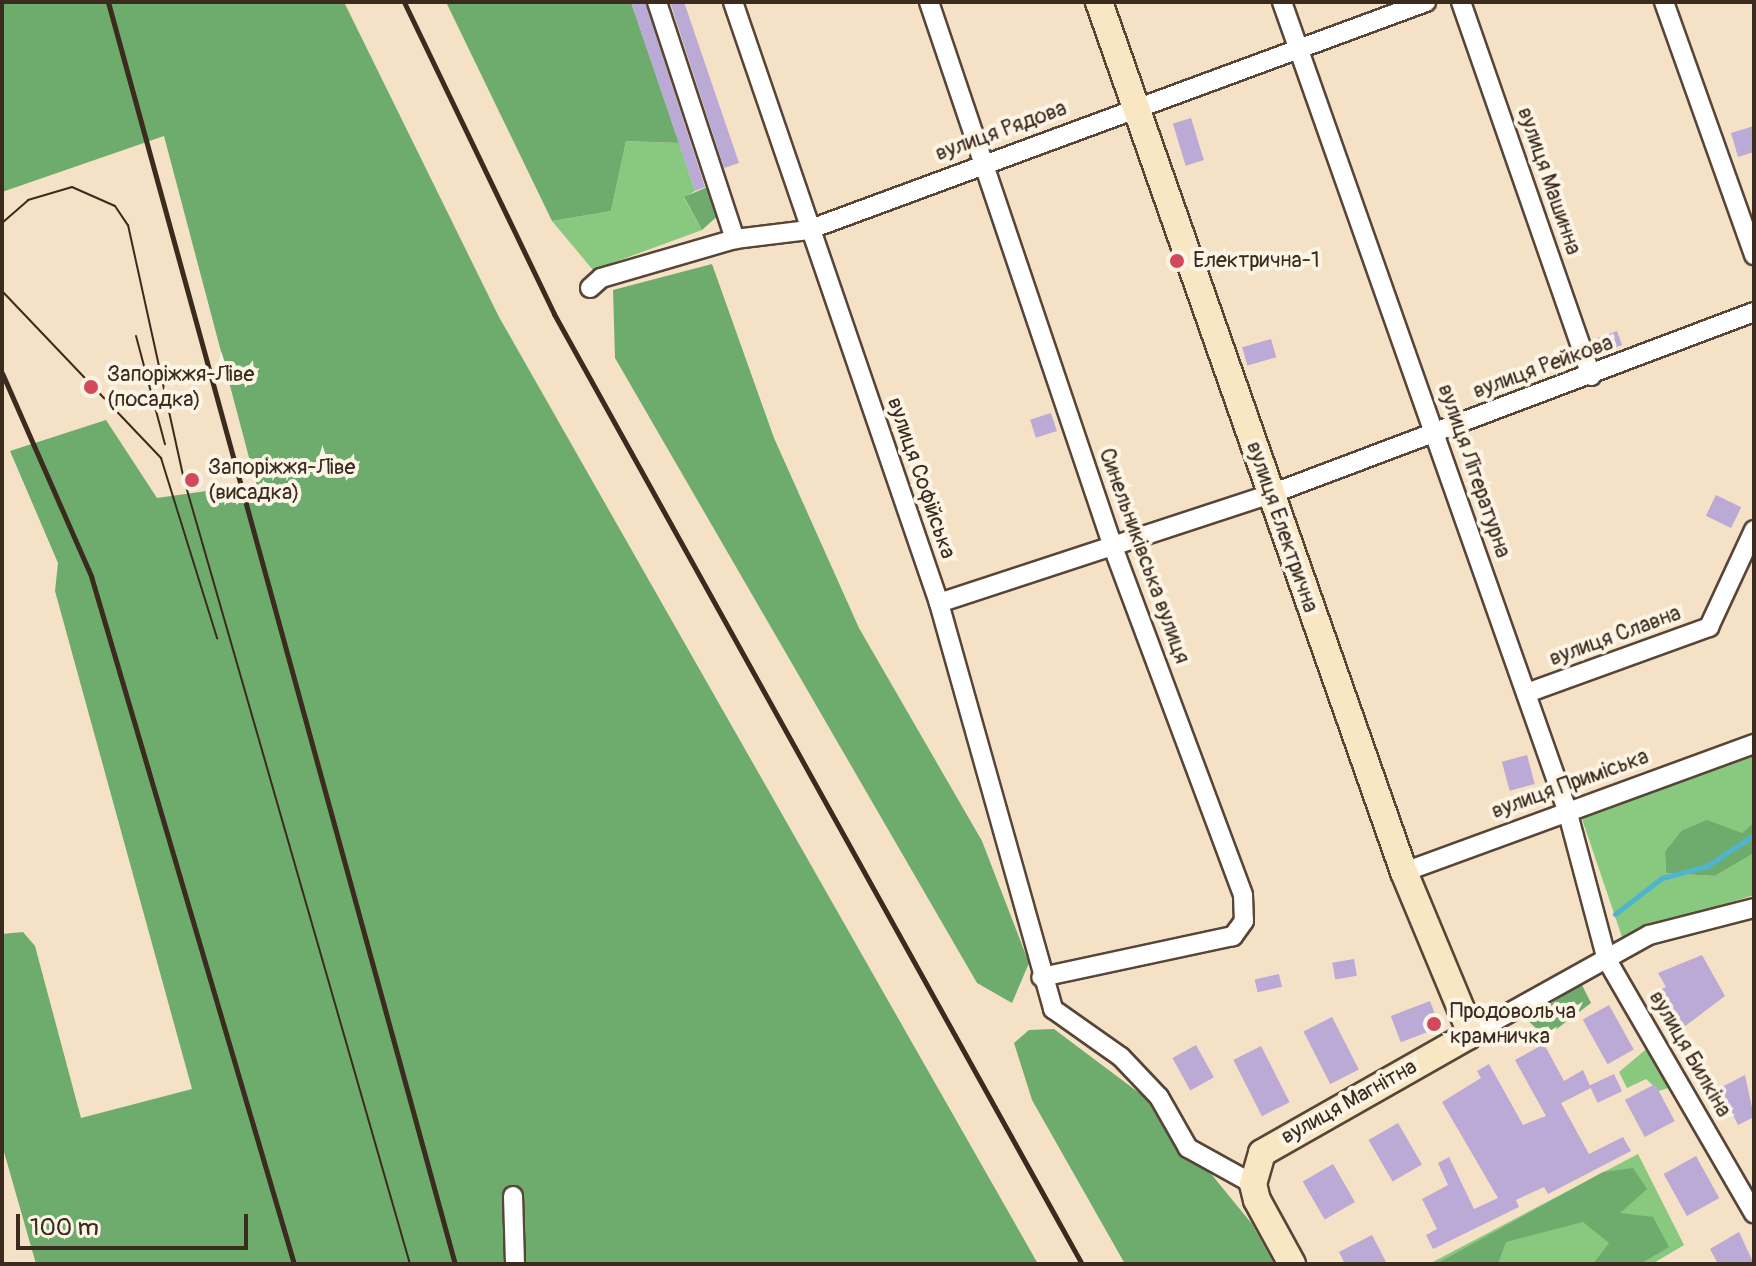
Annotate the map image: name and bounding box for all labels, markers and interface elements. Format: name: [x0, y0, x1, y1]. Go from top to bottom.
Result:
street label: вулиця Рядова: [932, 95, 1070, 167]
street label: вулиця Машинна: [1511, 104, 1587, 258]
place label: Електрична-1: [1193, 248, 1320, 274]
marker: Електрична-1: [1168, 252, 1186, 270]
street label: вулиця Рейкова: [1469, 329, 1617, 405]
place label: Запоріжжя-Ліве (посадка): [107, 361, 254, 412]
marker: Запоріжжя-Ліве (посадка): [82, 378, 100, 396]
street label: вулиця Літературна: [1432, 381, 1516, 561]
street label: вулиця Софійська: [881, 394, 961, 562]
street label: вулиця Електрична: [1240, 438, 1324, 616]
street label: Синельниківська вулиця: [1093, 445, 1195, 667]
place label: Запоріжжя-Ліве (висадка): [208, 454, 355, 506]
marker: Запоріжжя-Ліве (висадка): [183, 471, 201, 489]
street label: вулиця Славна: [1546, 600, 1684, 672]
street label: вулиця Приміська: [1488, 743, 1652, 825]
street label: вулиця Билкіна: [1643, 986, 1737, 1122]
place label: Продовольча крамничка: [1450, 998, 1576, 1050]
marker: Продовольча крамничка: [1425, 1015, 1443, 1033]
street label: вулиця Магнітна: [1276, 1054, 1422, 1150]
scale bar: [20, 1198, 252, 1248]
text: 100 m: [30, 1213, 99, 1242]

